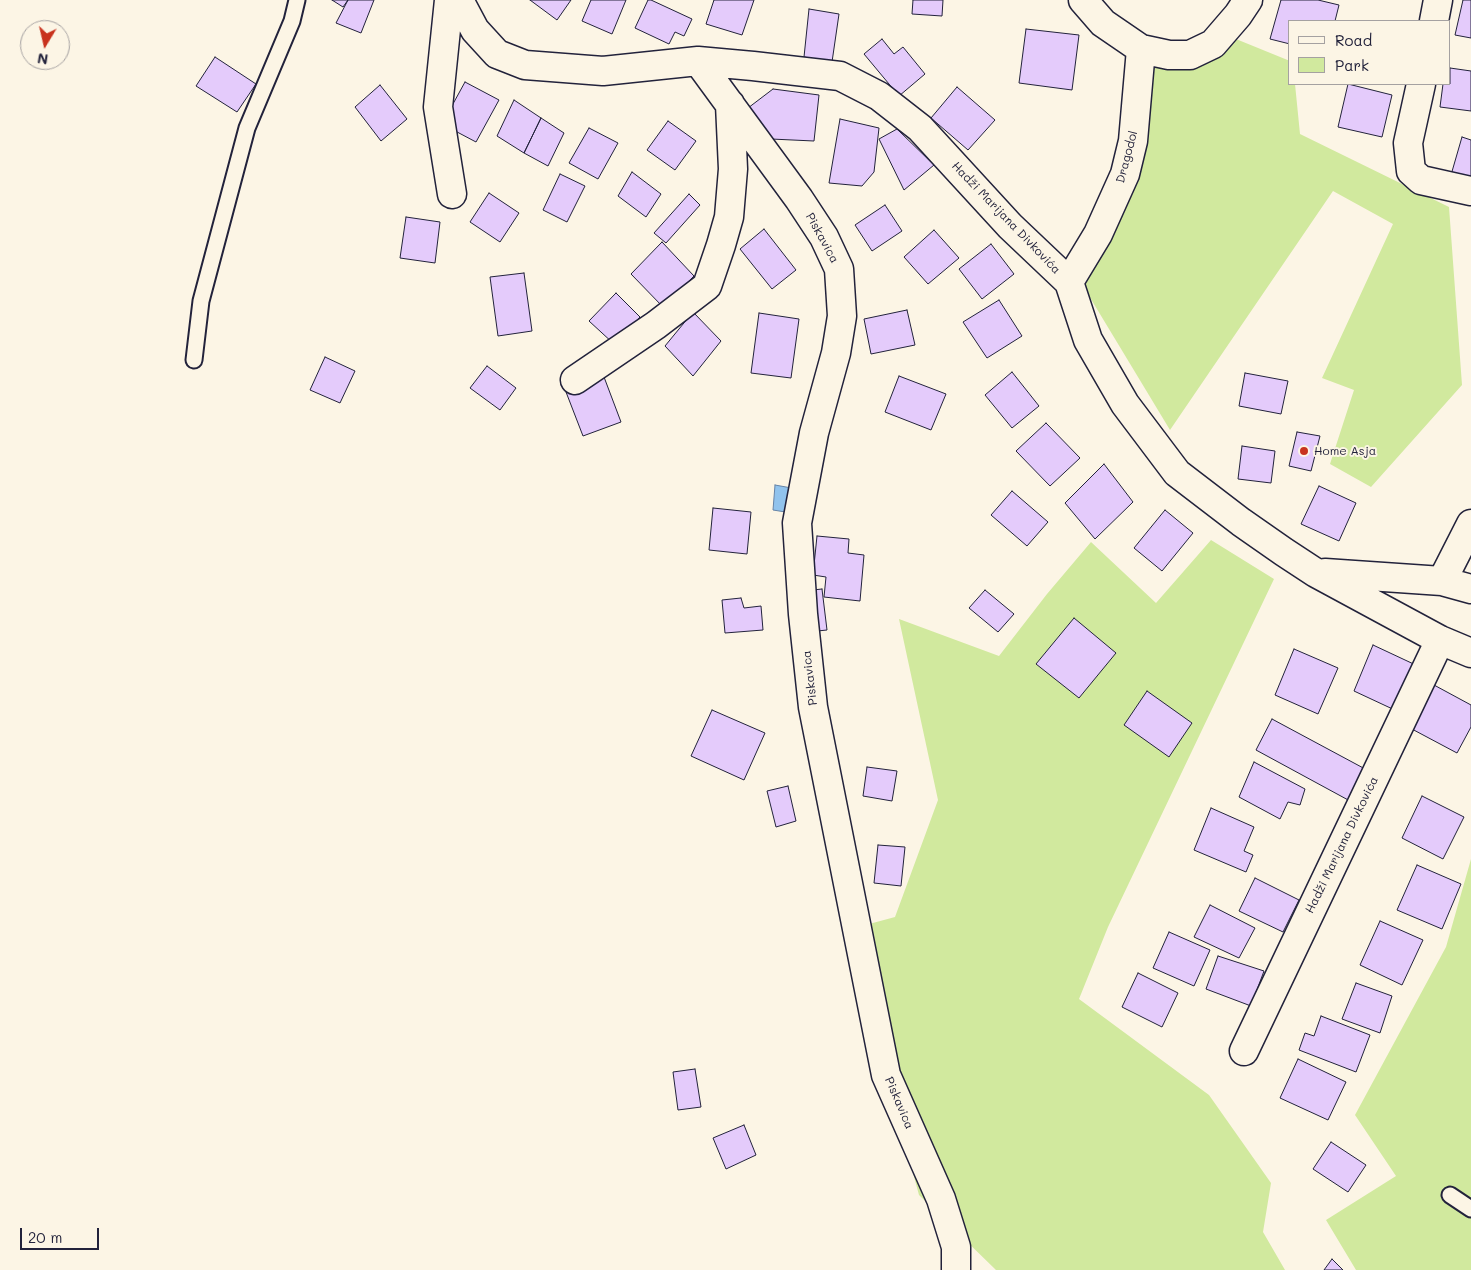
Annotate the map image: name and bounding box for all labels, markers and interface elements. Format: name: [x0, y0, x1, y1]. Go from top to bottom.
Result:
north arrow: [20, 20, 70, 70]
legend: [1288, 20, 1451, 85]
text: Road: [1335, 30, 1372, 50]
text: N: [36, 49, 49, 70]
text: Park: [1335, 55, 1369, 75]
street label: Dragodol: [1113, 129, 1141, 185]
street label: Hadži Marijana Divkovića: [949, 159, 1063, 277]
street label: Piskavica: [802, 210, 842, 266]
place label: Home Asja: [1314, 444, 1376, 458]
marker: Home Asja: [1298, 445, 1310, 457]
street label: Piskavica: [799, 650, 821, 706]
street label: Hadži Marijana Divkovića: [1303, 774, 1381, 916]
street label: Piskavica: [882, 1075, 916, 1131]
scale bar: [22, 1218, 101, 1250]
text: 20 m: [28, 1227, 62, 1247]

